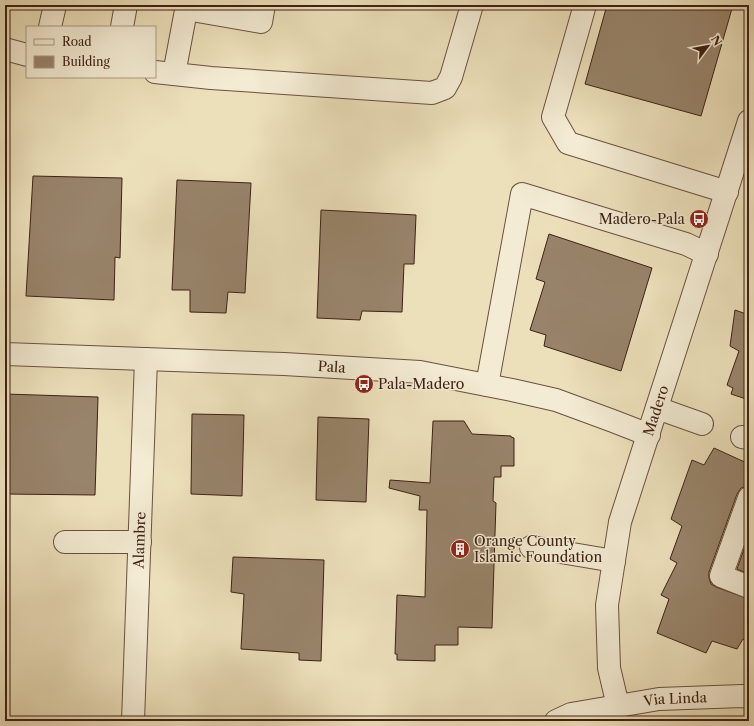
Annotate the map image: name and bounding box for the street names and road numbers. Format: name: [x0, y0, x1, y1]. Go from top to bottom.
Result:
street label: Pala: [317, 357, 347, 377]
street label: Madero: [639, 383, 672, 438]
street label: Alambre: [129, 511, 150, 570]
street label: Via Linda: [641, 688, 708, 711]

